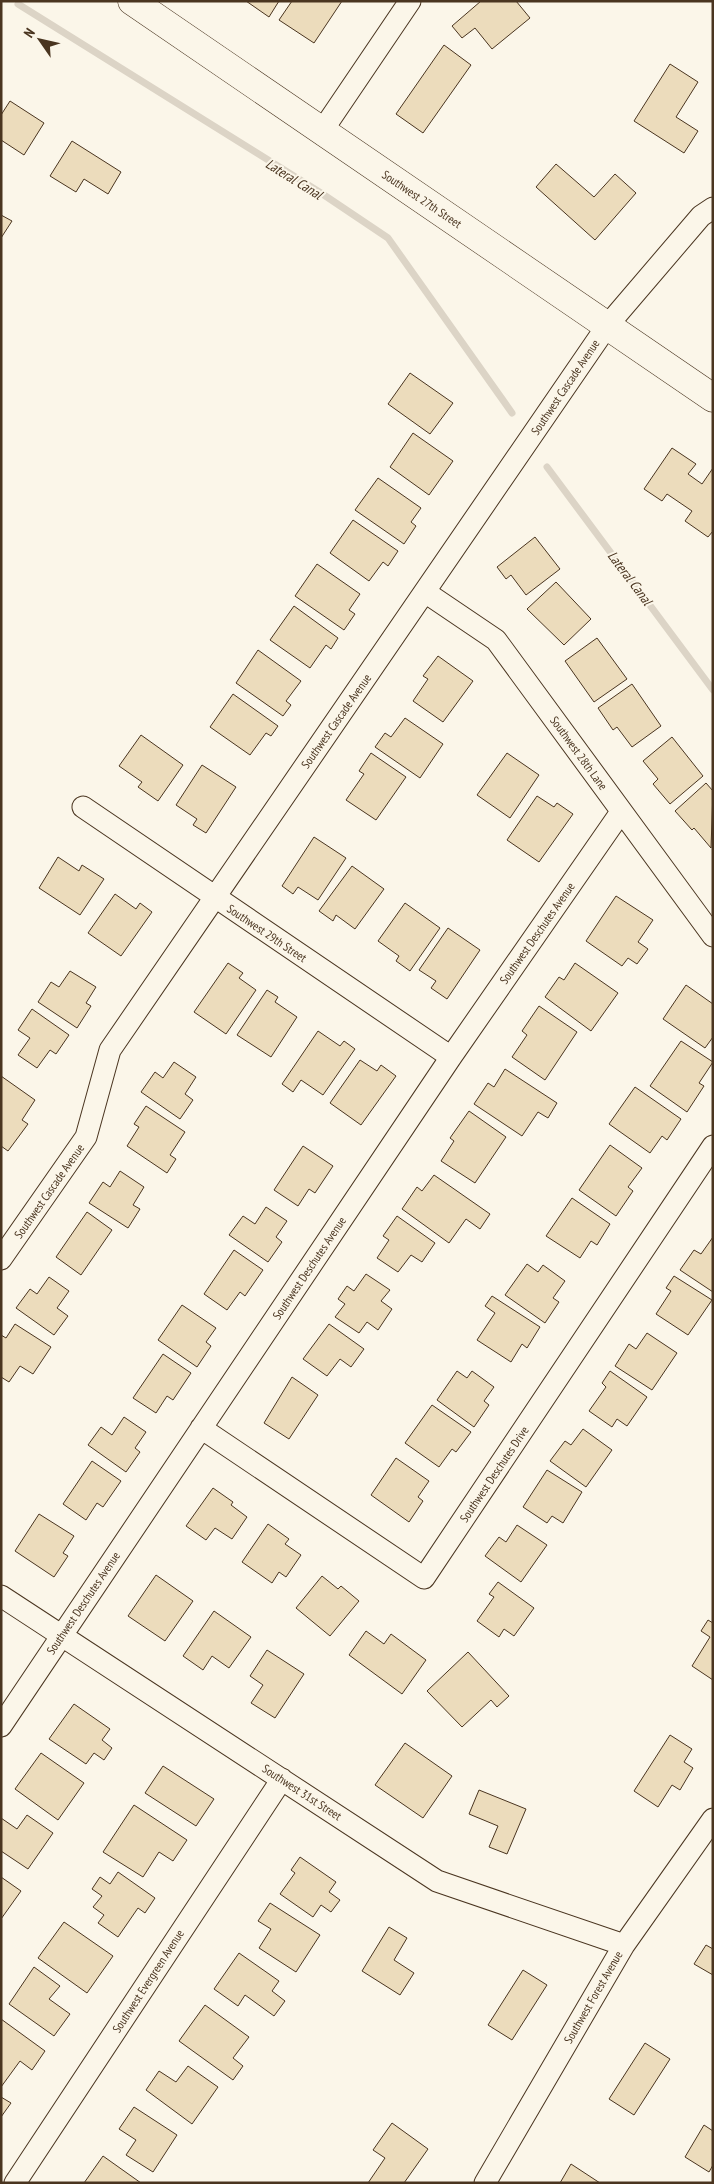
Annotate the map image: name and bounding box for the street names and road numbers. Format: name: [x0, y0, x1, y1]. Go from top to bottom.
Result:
street label: Southwest 27th Street: [379, 167, 465, 231]
street label: Southwest Cascade Avenue: [527, 336, 603, 438]
street label: Southwest Cascade Avenue: [298, 671, 374, 771]
street label: Southwest 28th Lane: [547, 713, 611, 793]
street label: Southwest Deschutes Avenue: [496, 879, 578, 987]
street label: Southwest 29th Street: [224, 901, 310, 966]
street label: Southwest Cascade Avenue: [11, 1141, 87, 1241]
street label: Southwest Deschutes Avenue: [269, 1214, 349, 1322]
street label: Southwest Deschutes Drive: [456, 1423, 532, 1525]
street label: Southwest Deschutes Avenue: [43, 1549, 123, 1657]
street label: Southwest 31st Street: [260, 1761, 345, 1824]
street label: Southwest Evergreen Avenue: [109, 1927, 187, 2035]
street label: Southwest Forest Avenue: [560, 1948, 626, 2046]

